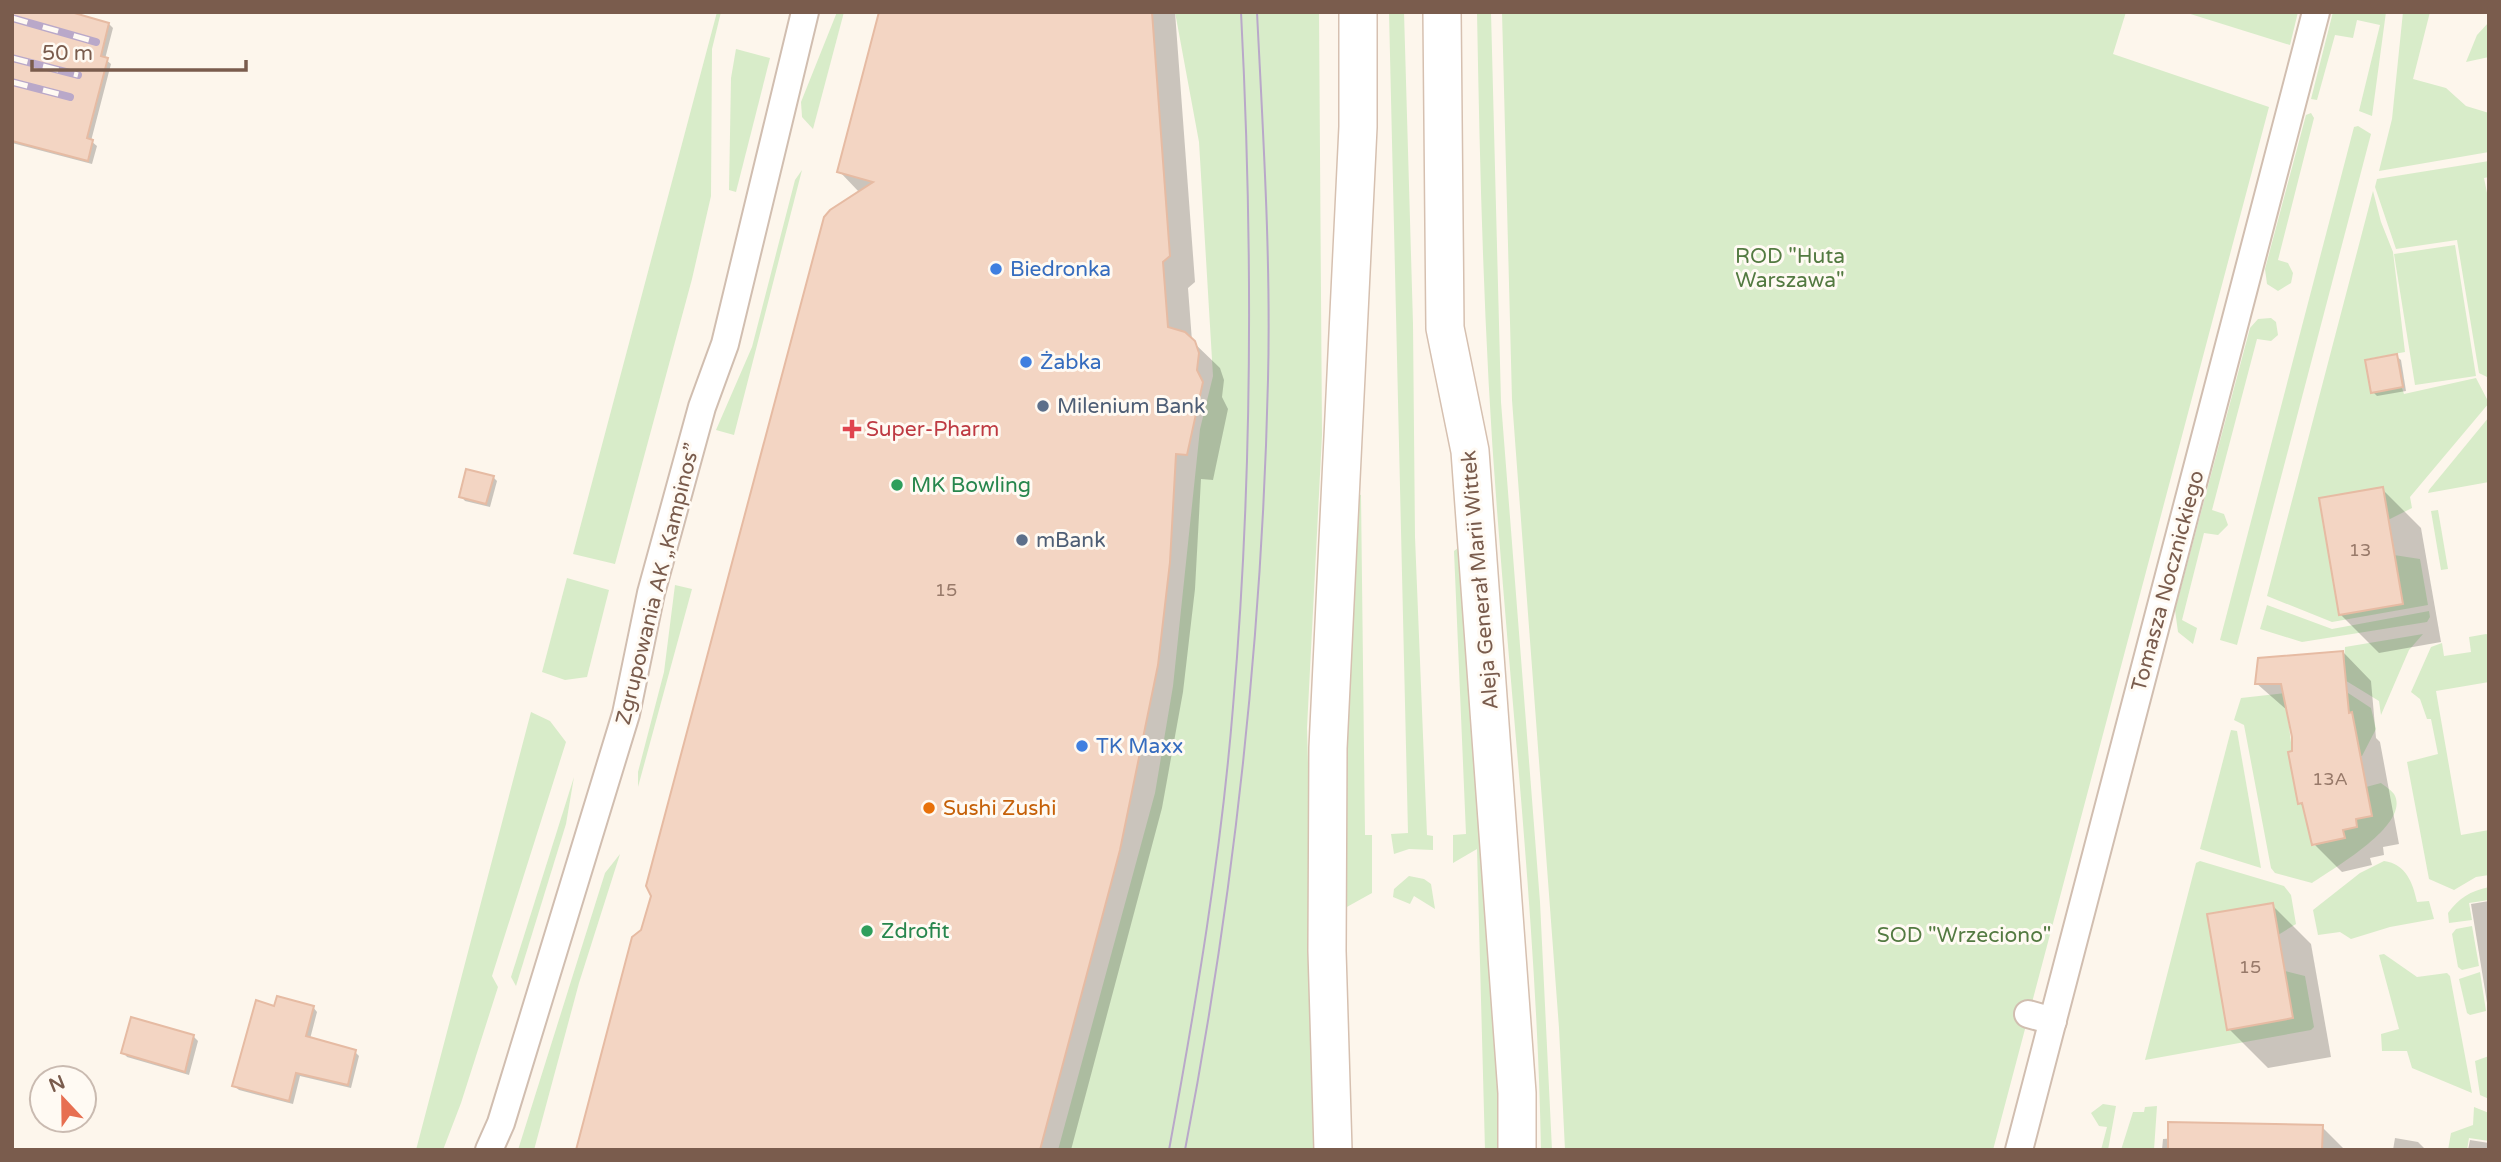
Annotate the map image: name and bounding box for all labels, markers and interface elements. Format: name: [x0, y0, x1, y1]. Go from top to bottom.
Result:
scale bar: [32, 28, 245, 72]
text: 50 m: [42, 41, 93, 66]
park label: ROD "Huta Warszawa": [1735, 244, 1845, 293]
place label: Biedronka: [1010, 257, 1111, 282]
marker: Biedronka: [988, 261, 1004, 277]
place label: Żabka: [1040, 350, 1102, 375]
marker: Żabka: [1018, 354, 1034, 370]
place label: Milenium Bank: [1057, 394, 1206, 419]
marker: Milenium Bank: [1035, 398, 1051, 414]
place label: Super-Pharm: [866, 417, 999, 442]
marker: Super-Pharm: [844, 421, 860, 437]
street label: Zgrupowania AK „Kampinos”: [611, 441, 705, 727]
street label: Aleja Generał Marii Wittek: [1456, 449, 1504, 711]
street label: Tomasza Nocznickiego: [2126, 468, 2210, 694]
place label: MK Bowling: [911, 473, 1031, 498]
marker: MK Bowling: [889, 477, 905, 493]
place label: mBank: [1036, 528, 1106, 553]
marker: mBank: [1014, 532, 1030, 548]
house number: 13: [2349, 539, 2371, 561]
house number: 15: [935, 579, 957, 601]
place label: TK Maxx: [1096, 734, 1183, 759]
marker: TK Maxx: [1074, 738, 1090, 754]
house number: 13A: [2312, 768, 2348, 790]
place label: Sushi Zushi: [943, 796, 1056, 821]
marker: Sushi Zushi: [921, 800, 937, 816]
place label: Zdrofit: [881, 919, 949, 944]
marker: Zdrofit: [859, 923, 875, 939]
park label: SOD "Wrzeciono": [1877, 923, 2051, 948]
house number: 15: [2239, 956, 2261, 978]
north arrow: [28, 1064, 98, 1134]
text: N: [46, 1071, 68, 1097]

